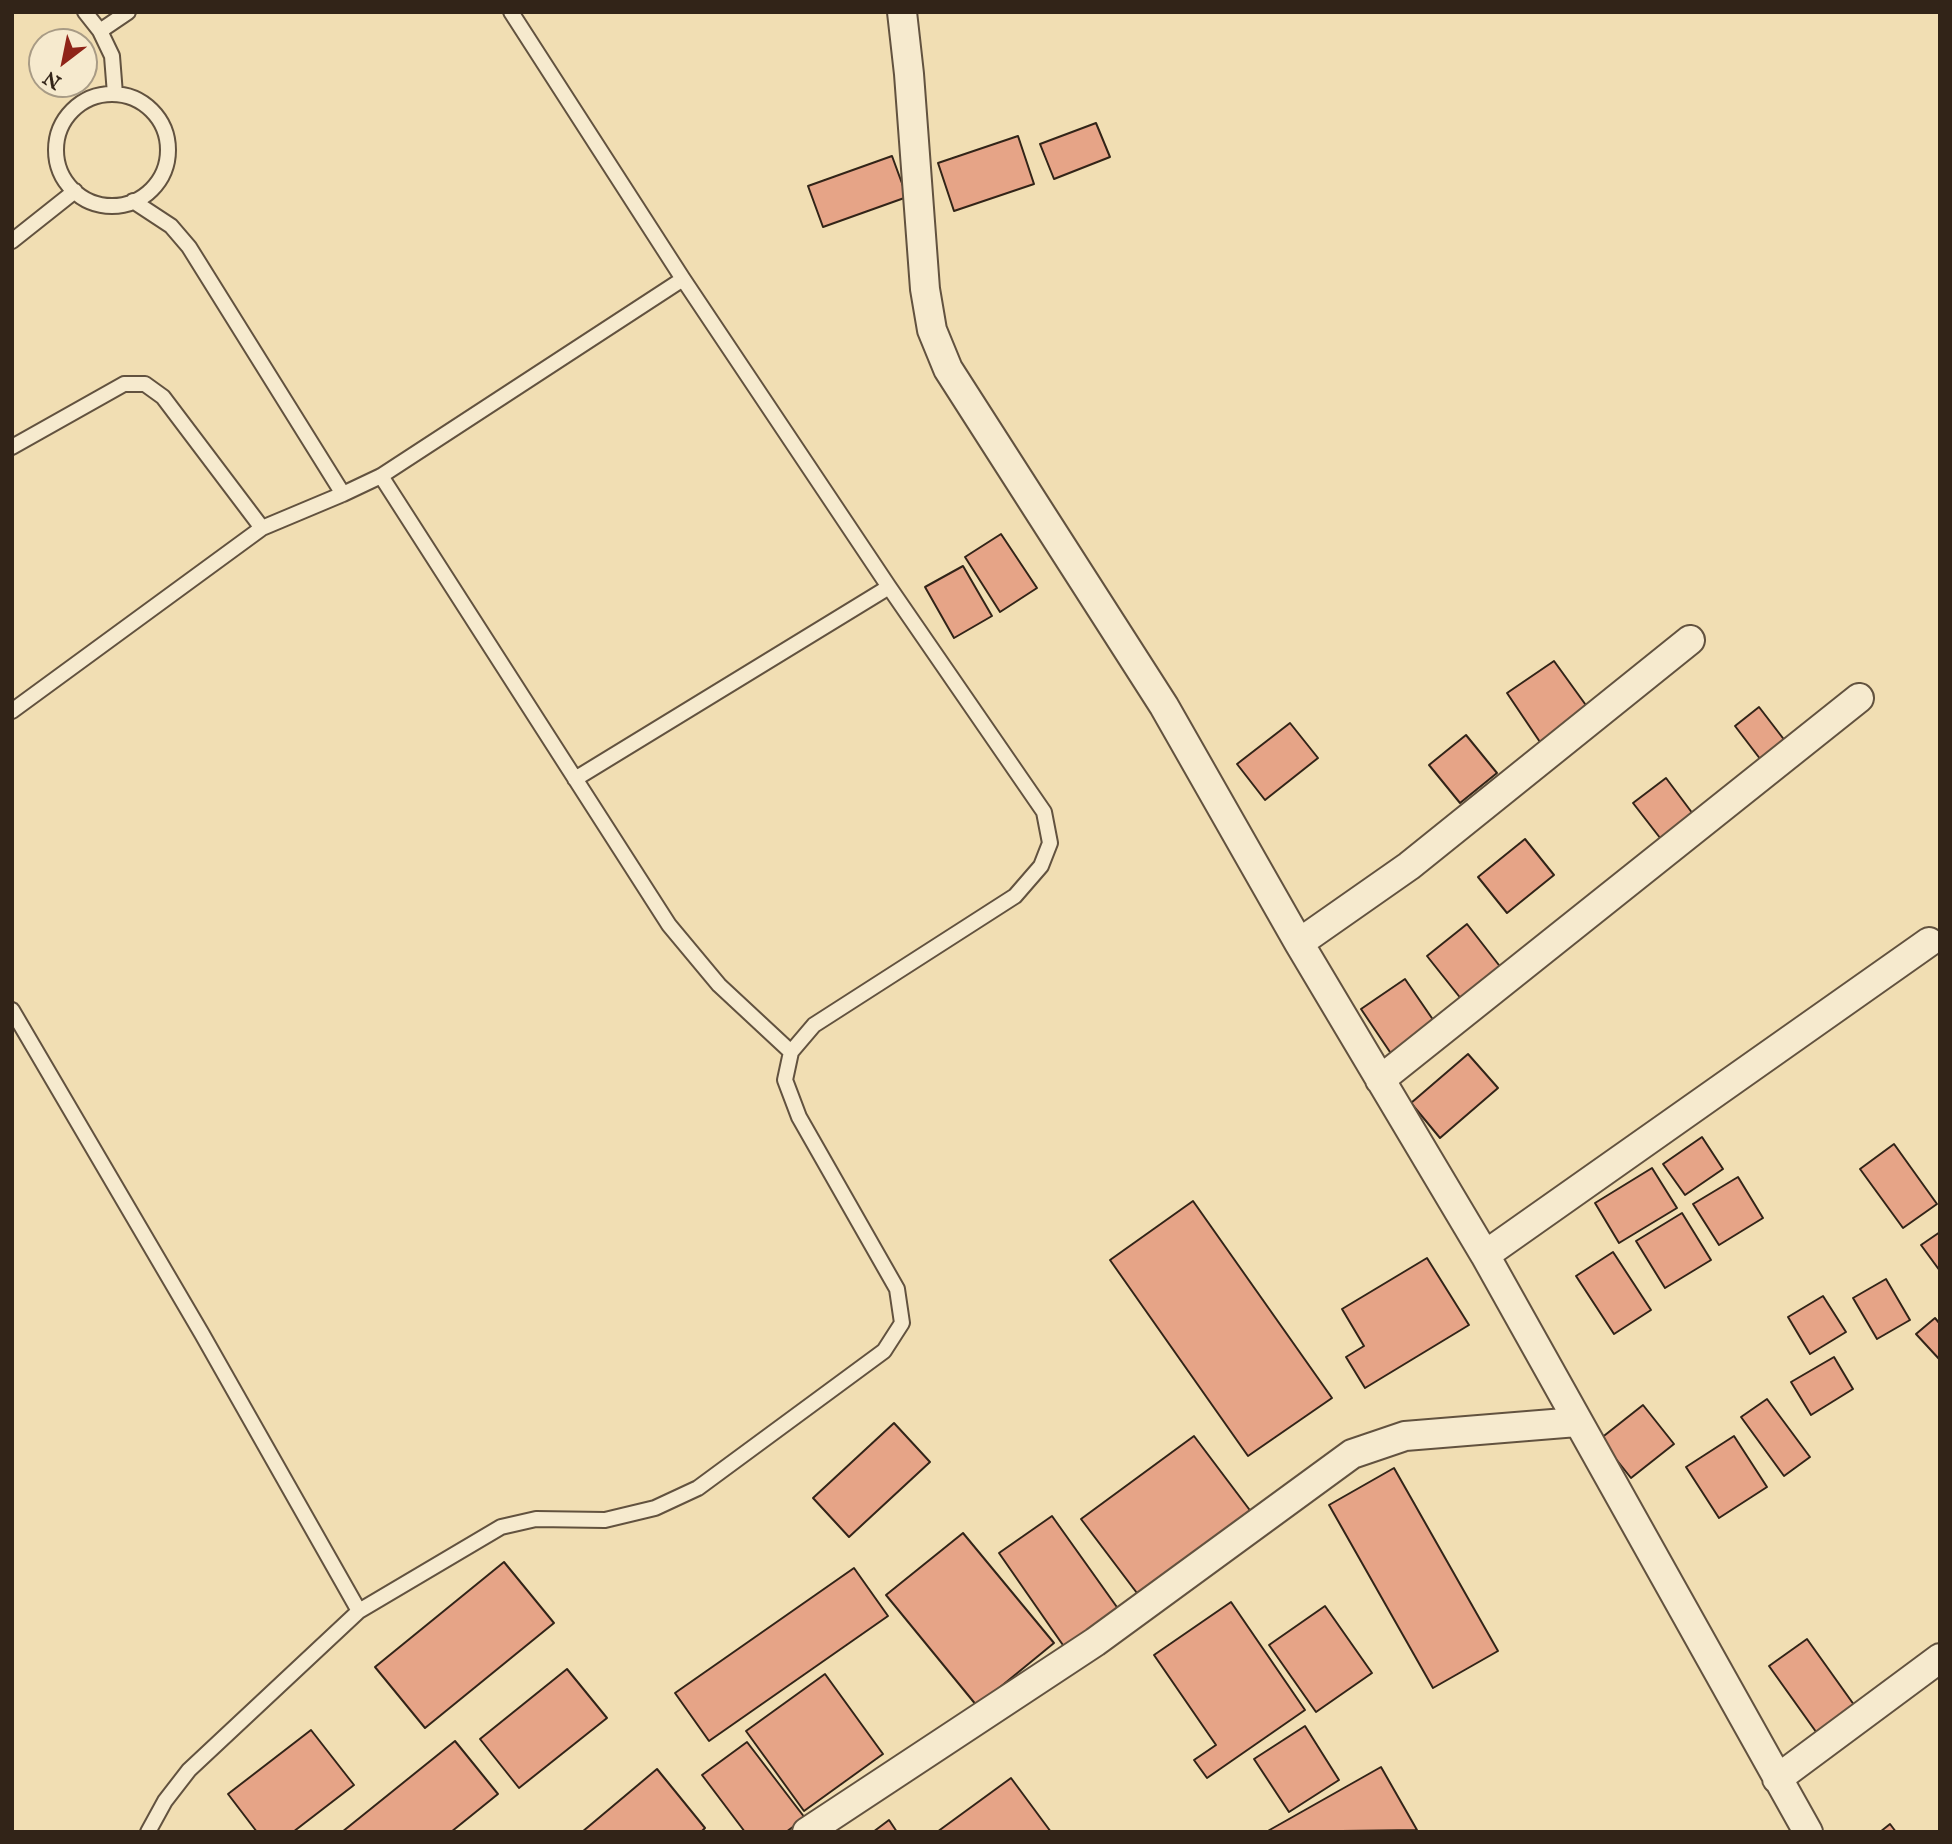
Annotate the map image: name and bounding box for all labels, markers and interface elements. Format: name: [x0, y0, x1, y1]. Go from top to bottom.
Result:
north arrow: [28, 28, 98, 98]
text: N: [40, 65, 66, 94]

